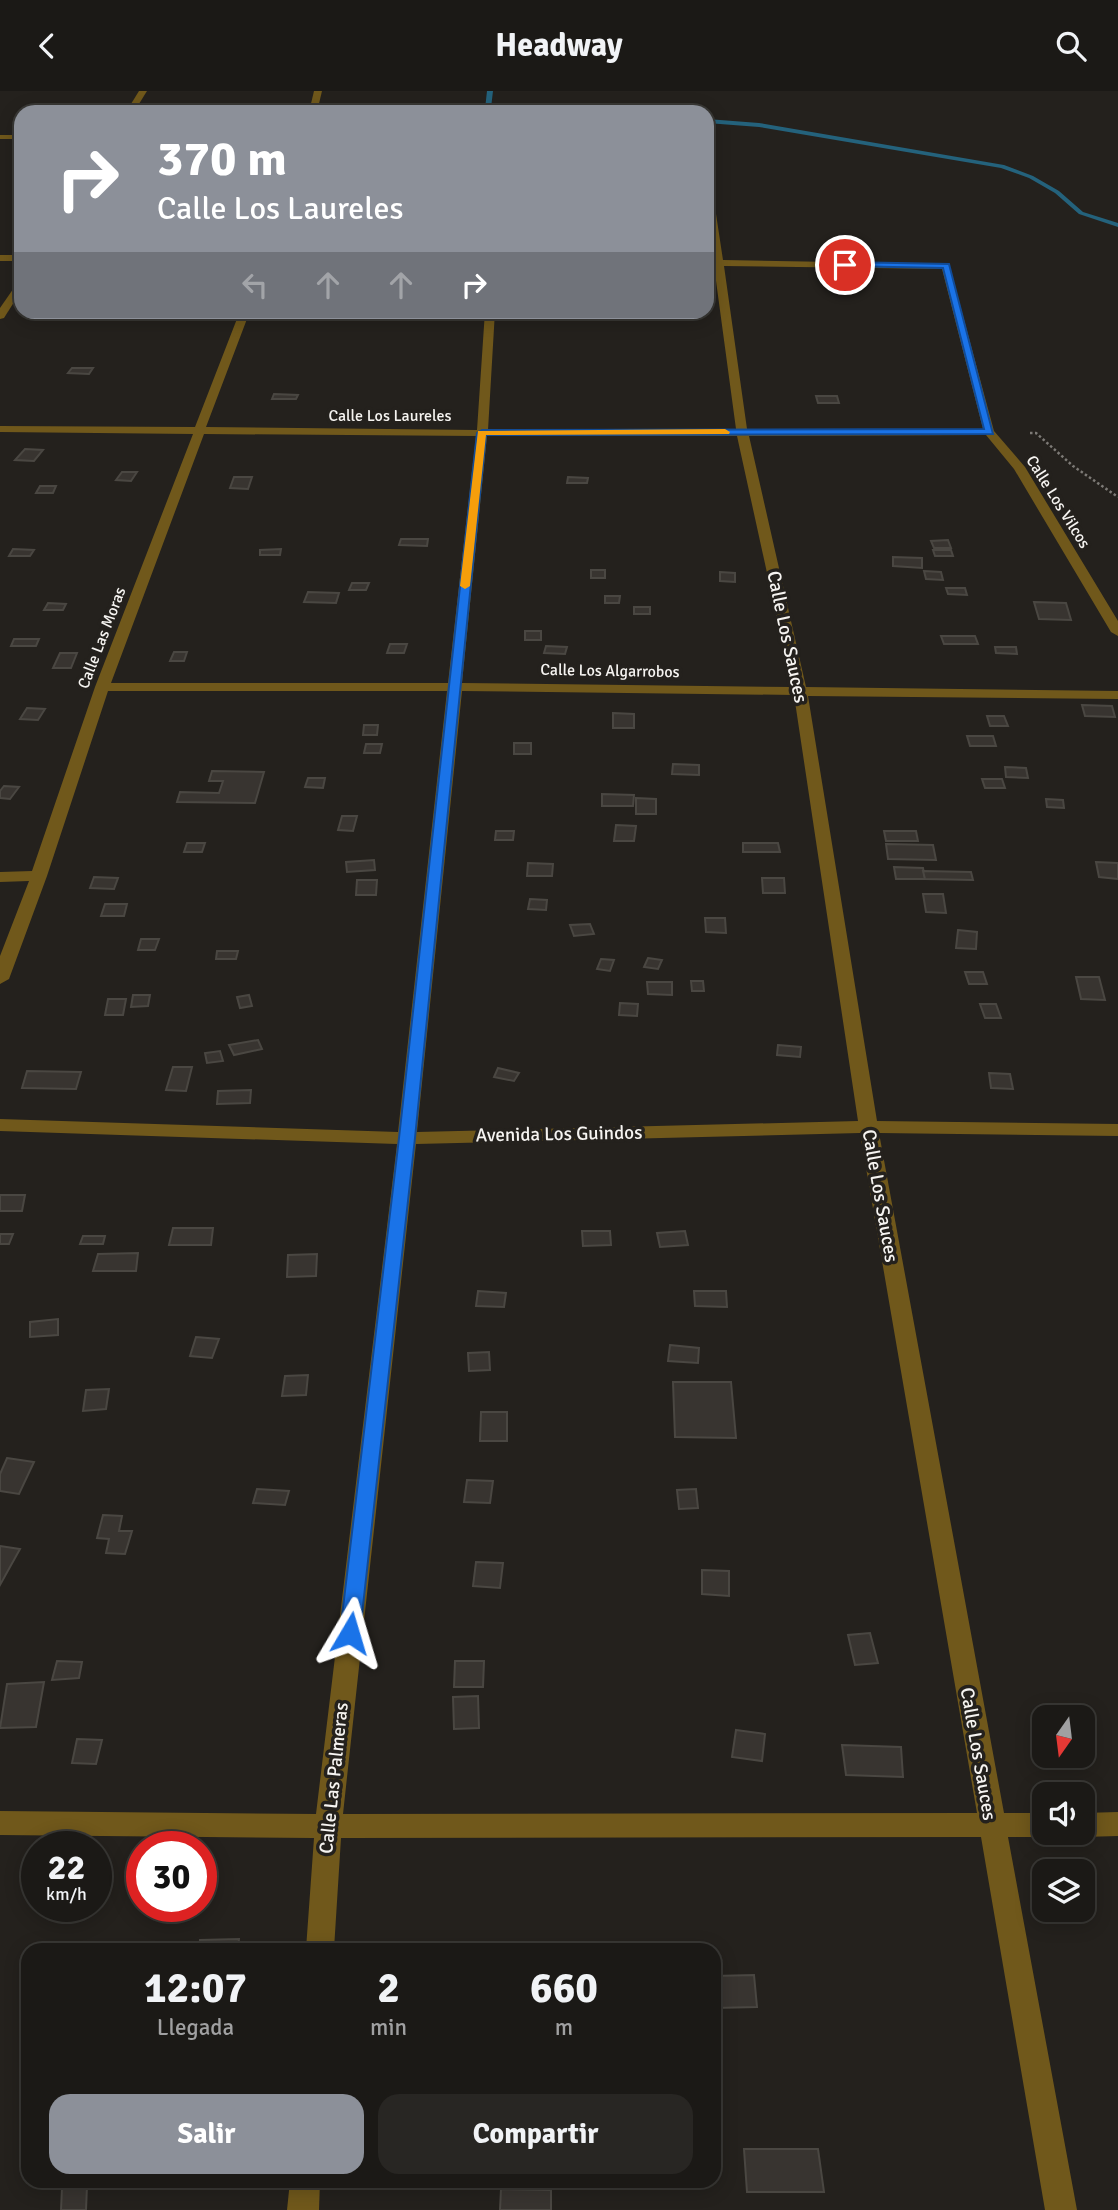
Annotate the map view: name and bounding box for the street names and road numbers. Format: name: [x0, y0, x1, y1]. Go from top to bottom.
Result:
street label: Calle Los Laureles: [328, 406, 452, 426]
street label: Calle Los Vilcos: [1021, 452, 1095, 552]
street label: Calle Los Sauces: [761, 569, 813, 705]
street label: Calle Las Moras: [73, 584, 131, 692]
street label: Calle Los Algarrobos: [540, 660, 680, 682]
street label: Avenida Los Guindos: [475, 1121, 643, 1147]
street label: Calle Los Sauces: [857, 1128, 903, 1264]
street label: Calle Los Sauces: [955, 1686, 1001, 1822]
street label: Calle Las Palmeras: [314, 1701, 354, 1855]

